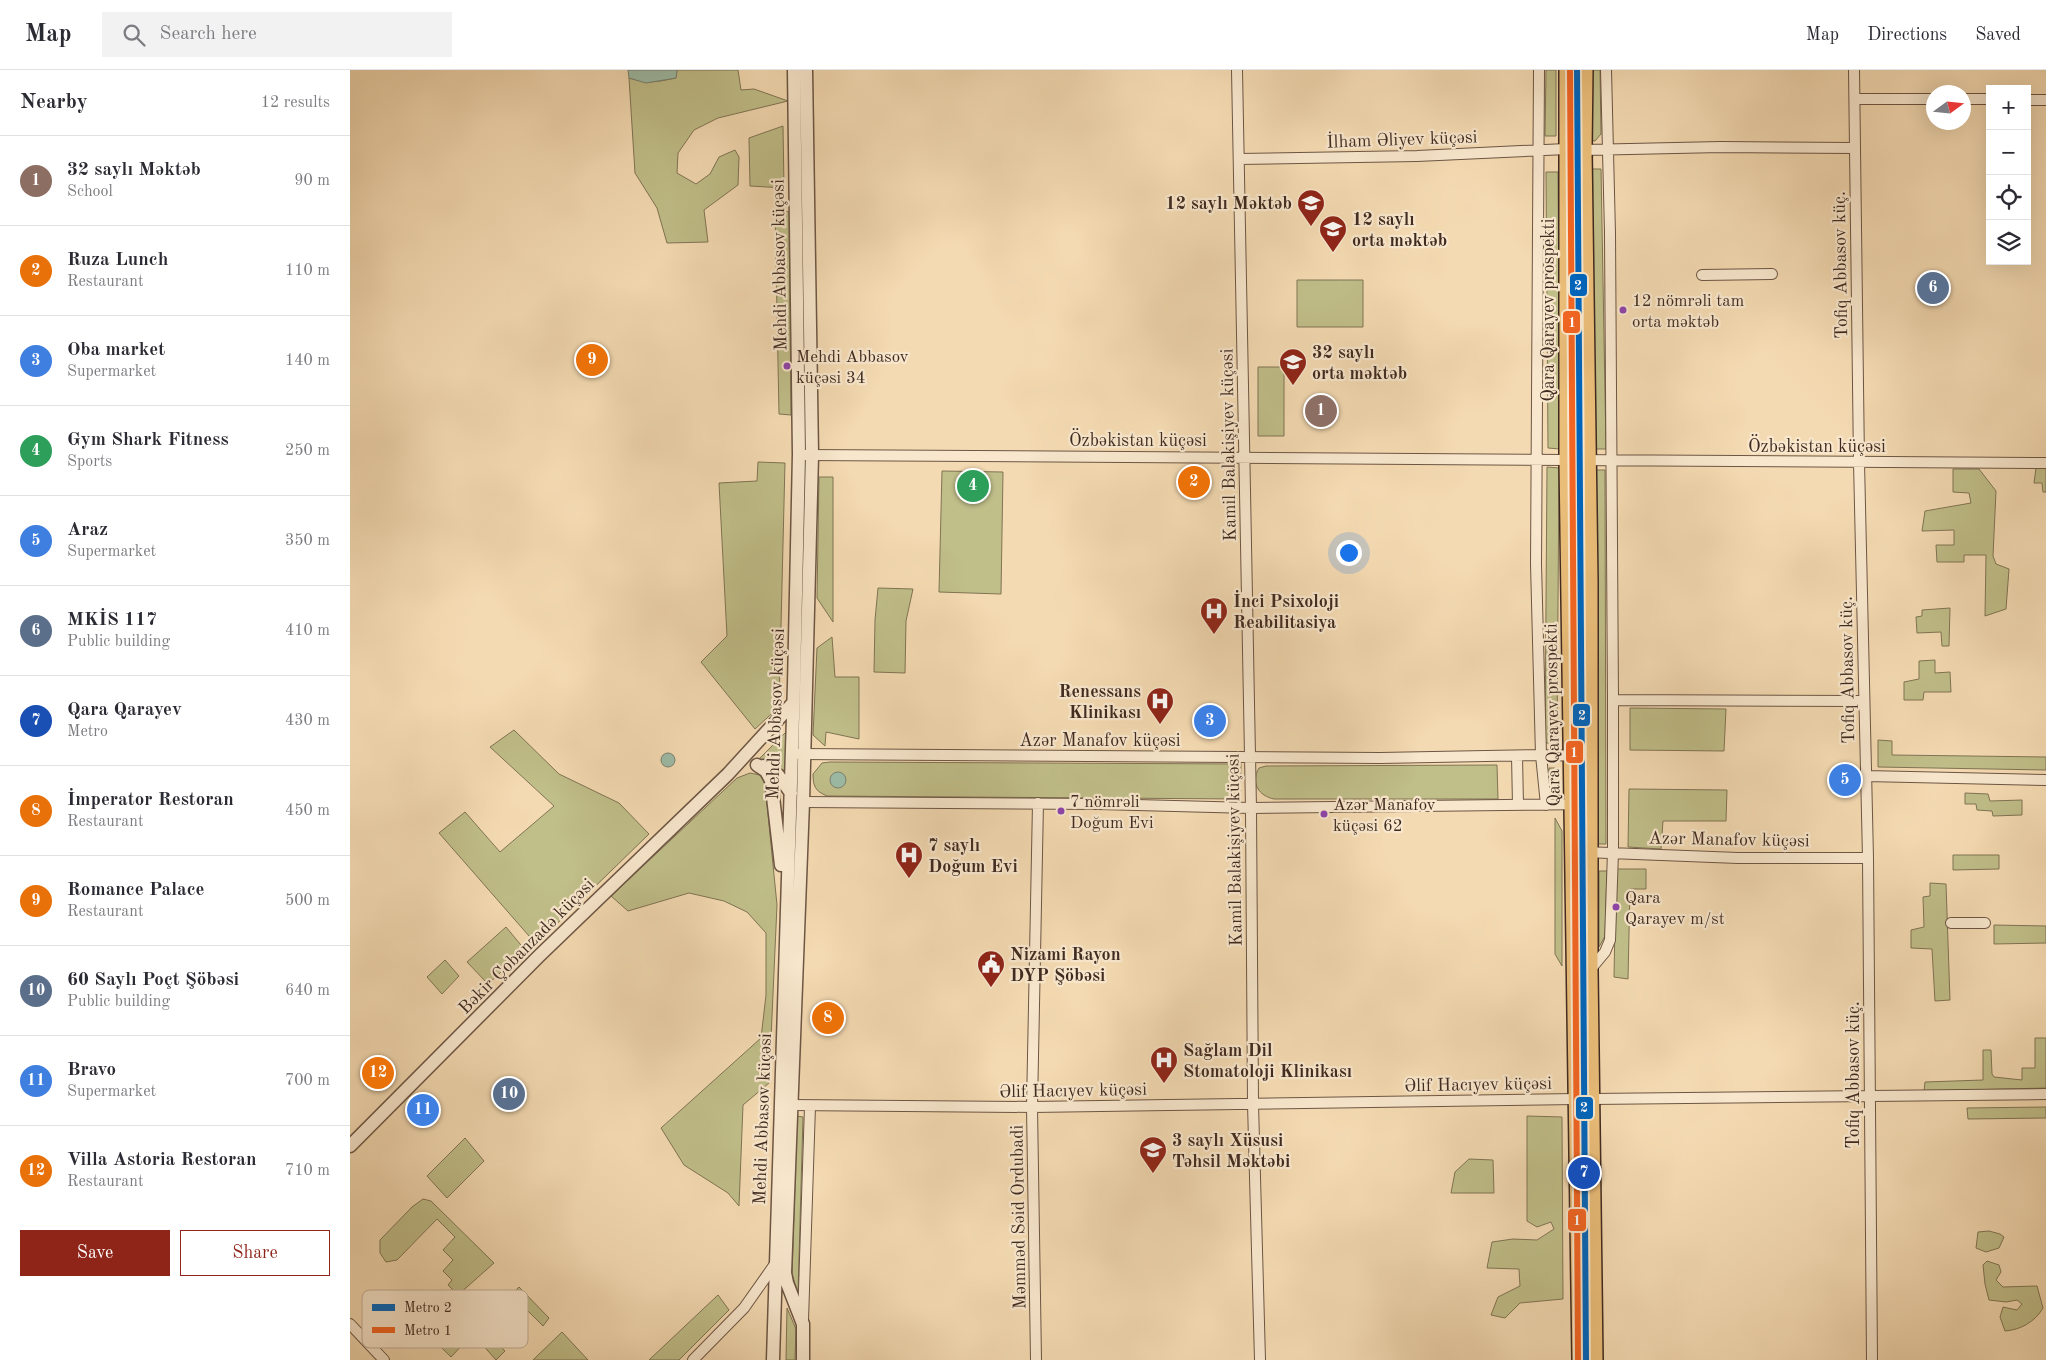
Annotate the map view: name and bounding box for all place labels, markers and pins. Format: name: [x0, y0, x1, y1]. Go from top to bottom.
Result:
school or university icon: 12 saylı Məktəb: [1296, 188, 1326, 227]
place label: 12 saylı Məktəb: [1165, 195, 1292, 213]
place label: 12 saylı orta məktəb: [1352, 211, 1447, 250]
school or university icon: 12 saylı orta məktəb: [1318, 214, 1348, 253]
pin: 6: [1917, 269, 1949, 307]
place label: 12 nömrəli tam orta məktəb: [1632, 293, 1744, 331]
marker: 12 nömrəli tam orta məktəb: [1618, 305, 1628, 315]
pin: 9: [576, 341, 608, 379]
place label: 32 saylı orta məktəb: [1312, 344, 1407, 383]
school or university icon: 32 saylı orta məktəb: [1278, 347, 1308, 386]
place label: Mehdi Abbasov küçəsi 34: [796, 349, 908, 387]
marker: Mehdi Abbasov küçəsi 34: [782, 361, 792, 371]
pin: 1: [1305, 392, 1337, 430]
pin: 2: [1178, 463, 1210, 501]
pin: 4: [957, 467, 989, 505]
place label: İnci Psixoloji Reabilitasiya: [1233, 590, 1339, 632]
hospital icon: İnci Psixoloji Reabilitasiya: [1199, 596, 1229, 635]
place label: Renessans Klinikası: [1058, 683, 1141, 722]
hospital icon: Renessans Klinikası: [1145, 686, 1175, 725]
pin: 3: [1194, 702, 1226, 740]
pin: 5: [1829, 761, 1861, 799]
place label: 7 nömrəli Doğum Evi: [1070, 794, 1154, 832]
place label: Azər Manafov küçəsi 62: [1333, 797, 1436, 835]
marker: 7 nömrəli Doğum Evi: [1056, 806, 1066, 816]
marker: Azər Manafov küçəsi 62: [1319, 809, 1329, 819]
place label: 7 saylı Doğum Evi: [928, 837, 1018, 876]
hospital icon: 7 saylı Doğum Evi: [894, 840, 924, 879]
place label: Qara Qarayev m/st: [1625, 890, 1725, 928]
marker: Qara Qarayev m/st: [1611, 902, 1621, 912]
place label: Nizami Rayon DYP Şöbəsi: [1010, 946, 1121, 985]
public building icon: Nizami Rayon DYP Şöbəsi: [976, 949, 1006, 988]
pin: 8: [812, 999, 844, 1037]
place label: Sağlam Dil Stomatoloji Klinikası: [1183, 1042, 1352, 1081]
hospital icon: Sağlam Dil Stomatoloji Klinikası: [1149, 1045, 1179, 1084]
pin: 12: [362, 1054, 394, 1092]
pin: 10: [493, 1075, 525, 1113]
pin: 11: [407, 1091, 439, 1129]
place label: 3 saylı Xüsusi Təhsil Məktəbi: [1172, 1132, 1290, 1171]
school or university icon: 3 saylı Xüsusi Təhsil Məktəbi: [1138, 1135, 1168, 1174]
pin: 7: [1568, 1154, 1600, 1192]

